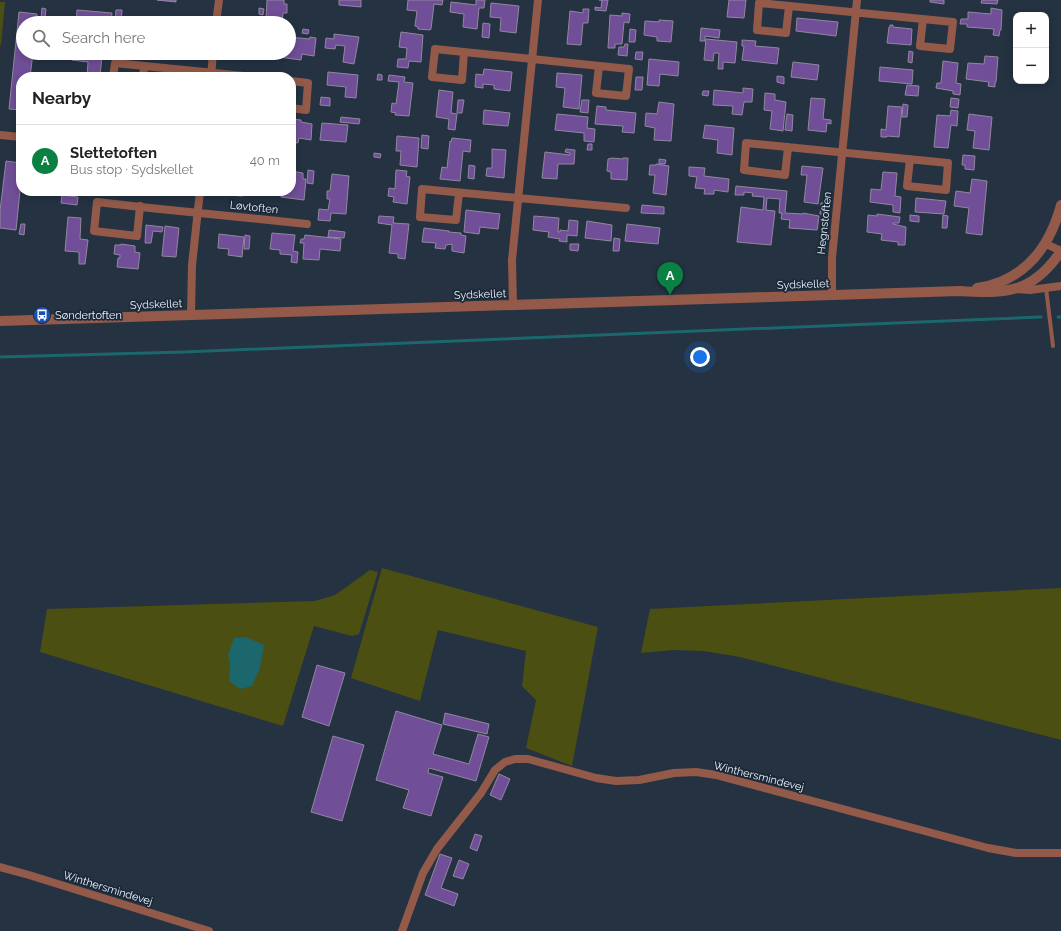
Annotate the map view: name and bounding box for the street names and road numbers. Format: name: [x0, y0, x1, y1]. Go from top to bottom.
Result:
street label: Hegnstoften: [815, 191, 834, 255]
street label: Løvtoften: [229, 198, 279, 217]
street label: Sydskellet: [777, 277, 830, 292]
street label: Sydskellet: [454, 287, 507, 302]
street label: Sydskellet: [130, 297, 183, 312]
street label: Winthersmindevej: [712, 759, 805, 794]
street label: Winthersmindevej: [62, 869, 154, 908]

